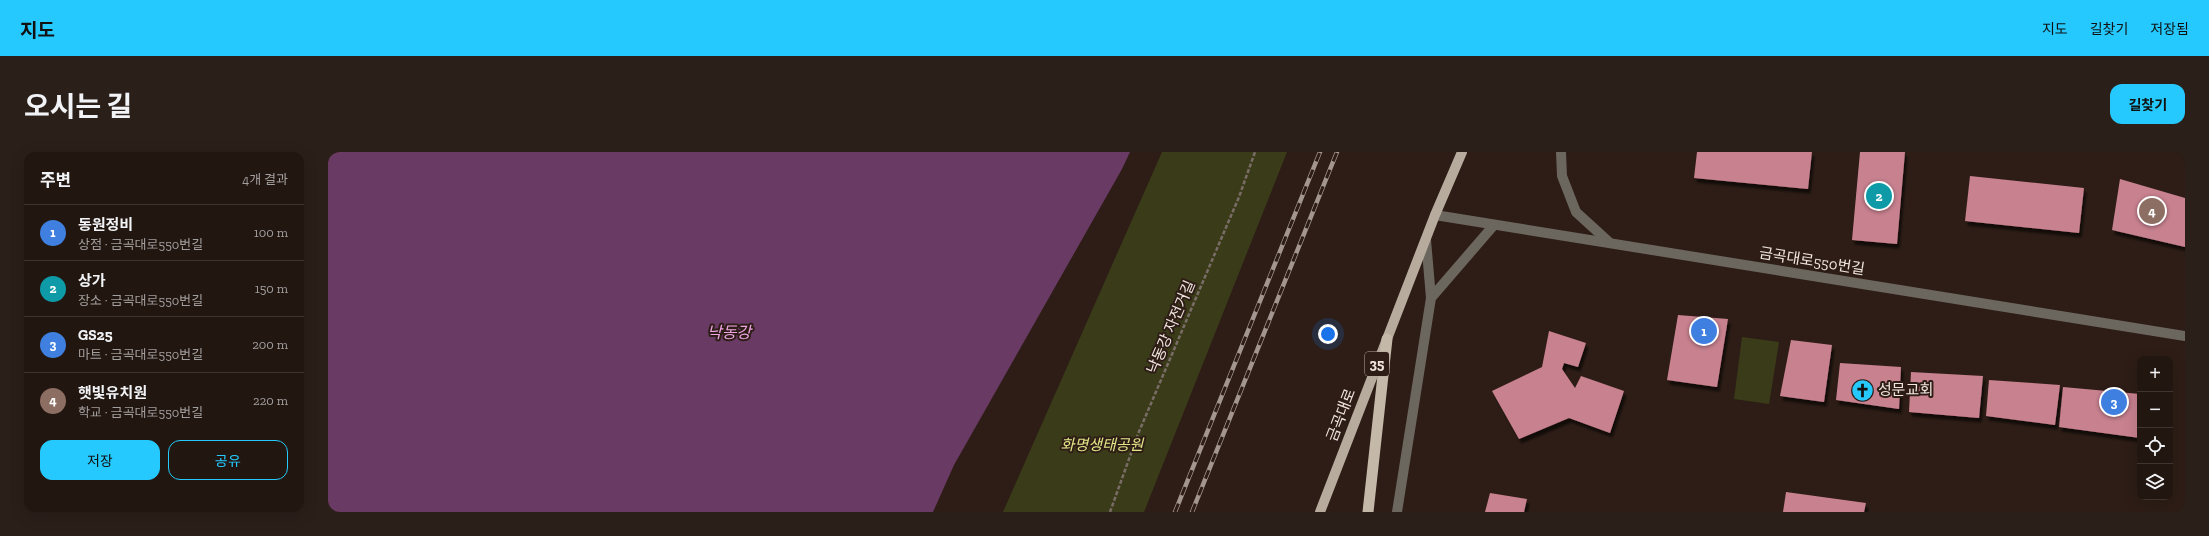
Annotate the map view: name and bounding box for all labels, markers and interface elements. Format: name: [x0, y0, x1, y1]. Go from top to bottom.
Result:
text: 지도: [20, 19, 55, 42]
text: 지도: [2042, 21, 2068, 38]
text: 길찾기: [2090, 21, 2128, 38]
text: 저장됨: [2150, 21, 2189, 38]
button: 길찾기: [2110, 84, 2185, 124]
text: 오시는 길: [24, 90, 132, 123]
text: 주변: [40, 170, 71, 190]
text: 4개 결과: [242, 172, 288, 187]
pin: 2: [1866, 181, 1892, 211]
pin: 4: [2139, 196, 2165, 226]
text: 동원정비: [78, 216, 133, 234]
text: 1: [50, 225, 56, 240]
text: 100 m: [254, 225, 288, 240]
text: 상점 · 금곡대로550번길: [78, 237, 203, 252]
street label: 금곡대로550번길: [1758, 244, 1866, 278]
text: 상가: [78, 272, 106, 290]
street label: 낙동강 자전거길: [1143, 277, 1199, 377]
text: 2: [50, 281, 56, 296]
text: 150 m: [255, 281, 288, 296]
text: 장소 · 금곡대로550번길: [78, 293, 203, 308]
pin: 1: [1691, 316, 1717, 346]
water label: 낙동강: [707, 323, 753, 342]
your location: [1318, 324, 1338, 344]
text: GS25: [78, 326, 112, 344]
text: 3: [50, 337, 56, 352]
text: 200 m: [252, 337, 288, 352]
text: 마트 · 금곡대로550번길: [78, 347, 203, 362]
road number: 35: [1365, 352, 1389, 376]
map controls: [2137, 356, 2173, 500]
button: +: [2137, 356, 2173, 392]
church icon: 성문교회: [1850, 377, 1876, 403]
place label: 성문교회: [1878, 381, 1933, 399]
text: 햇빛유치원: [78, 384, 147, 402]
street label: 금곡대로: [1323, 386, 1359, 444]
pin: 3: [2101, 387, 2127, 417]
button: −: [2137, 392, 2173, 428]
text: 4: [49, 393, 57, 408]
text: 220 m: [253, 393, 288, 408]
text: 학교 · 금곡대로550번길: [78, 405, 203, 420]
button: locate: [2137, 428, 2173, 464]
park label: 화명생태공원: [1061, 436, 1145, 454]
button: 저장: [40, 440, 160, 480]
button: 공유: [168, 440, 288, 480]
button: layers: [2137, 464, 2173, 500]

